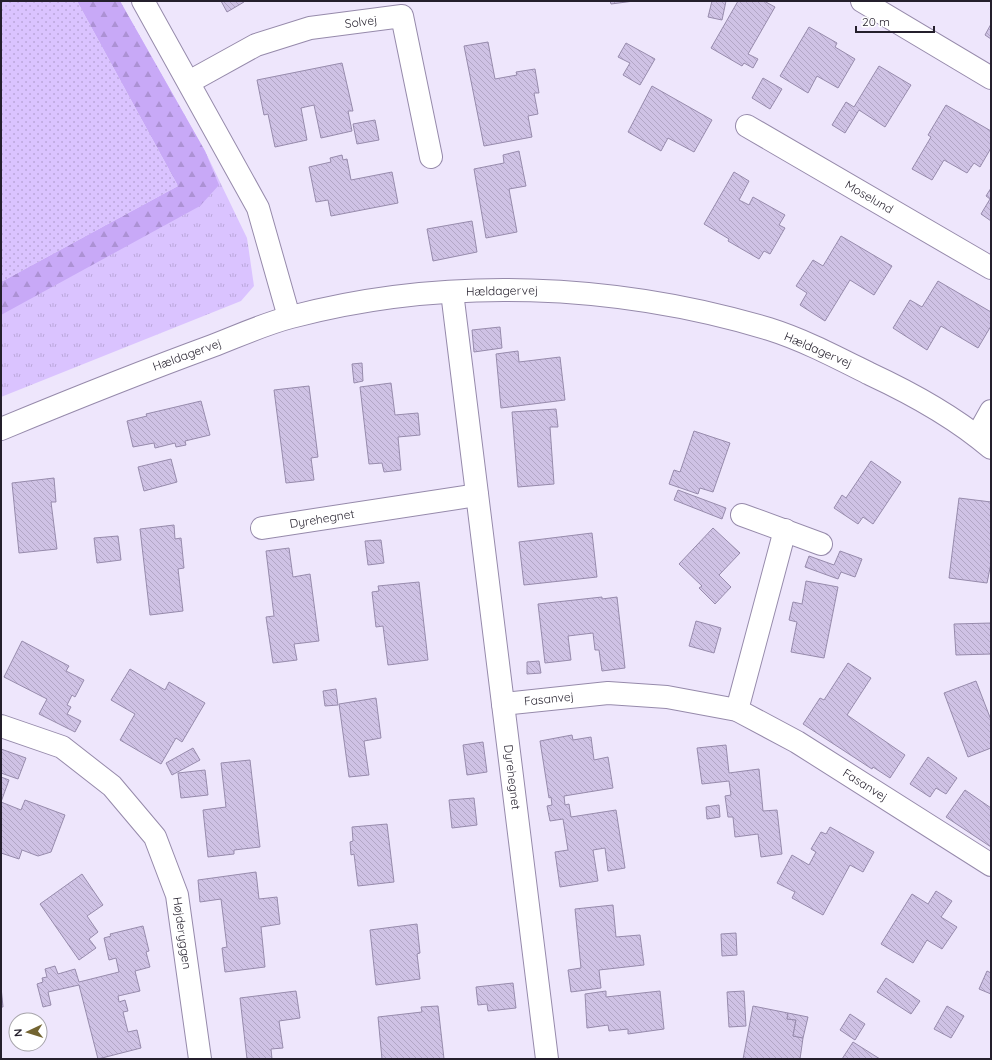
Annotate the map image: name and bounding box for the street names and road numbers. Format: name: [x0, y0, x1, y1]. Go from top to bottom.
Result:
street label: Solvej: [344, 12, 378, 31]
street label: Moselund: [842, 177, 896, 216]
street label: Hældagervej: [466, 282, 538, 299]
street label: Hældagervej: [782, 329, 854, 371]
street label: Hældagervej: [150, 335, 223, 374]
street label: Dyrehegnet: [288, 506, 355, 531]
street label: Fasanvej: [523, 688, 575, 709]
street label: Dyrehegnet: [501, 744, 524, 810]
street label: Fasanvej: [840, 765, 890, 804]
street label: Højderyggen: [170, 896, 195, 970]

